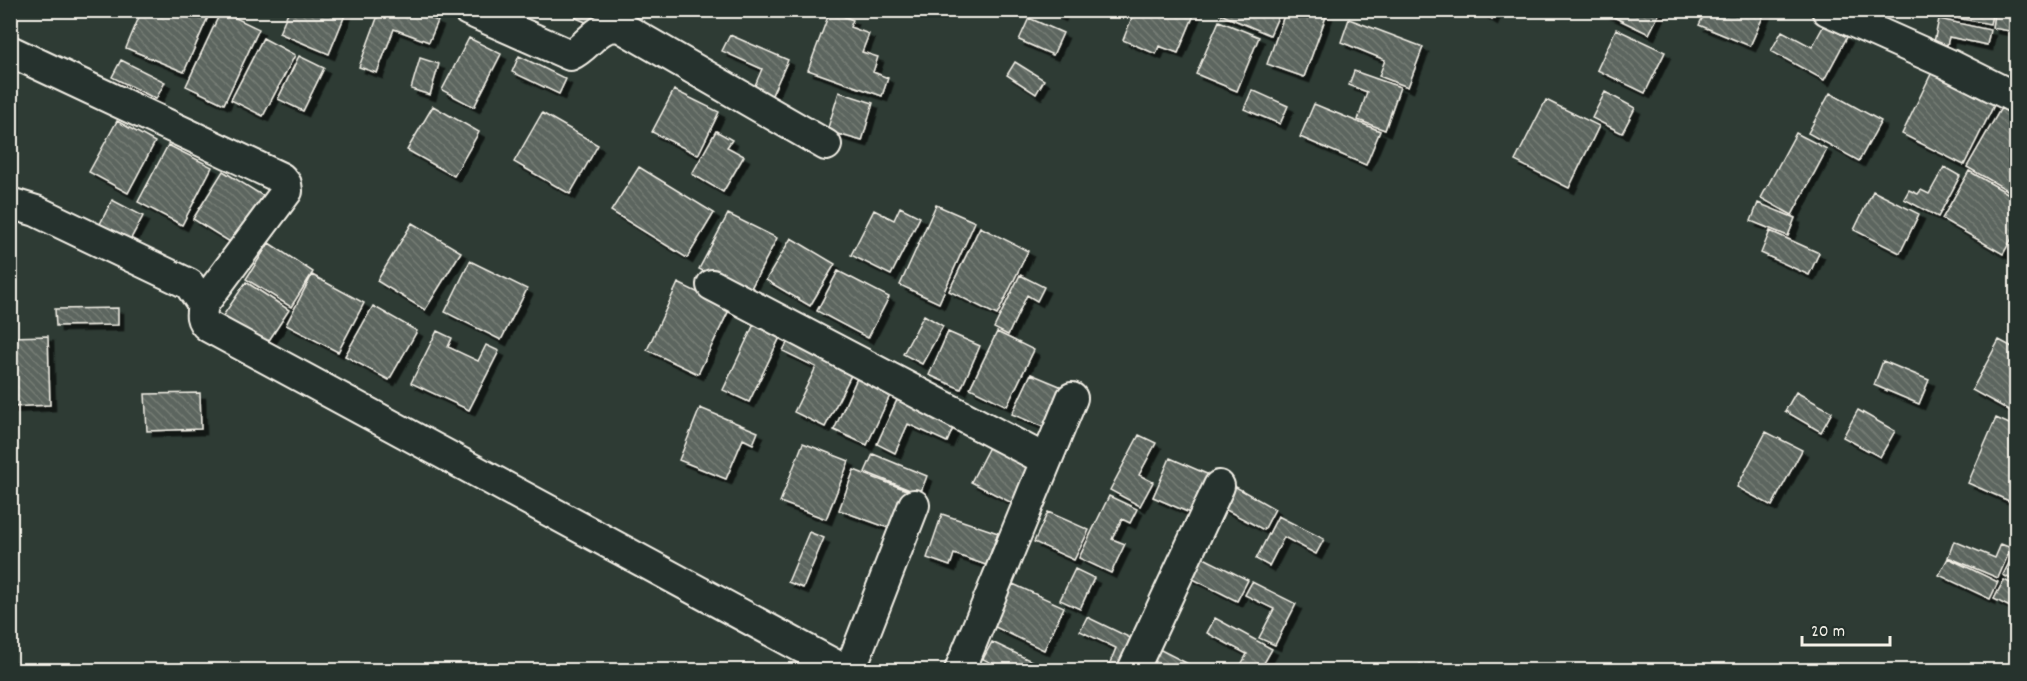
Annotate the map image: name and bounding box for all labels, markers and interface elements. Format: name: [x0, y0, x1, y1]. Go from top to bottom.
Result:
scale bar: [1802, 609, 1890, 647]
text: 20 m: [1811, 620, 1845, 645]

